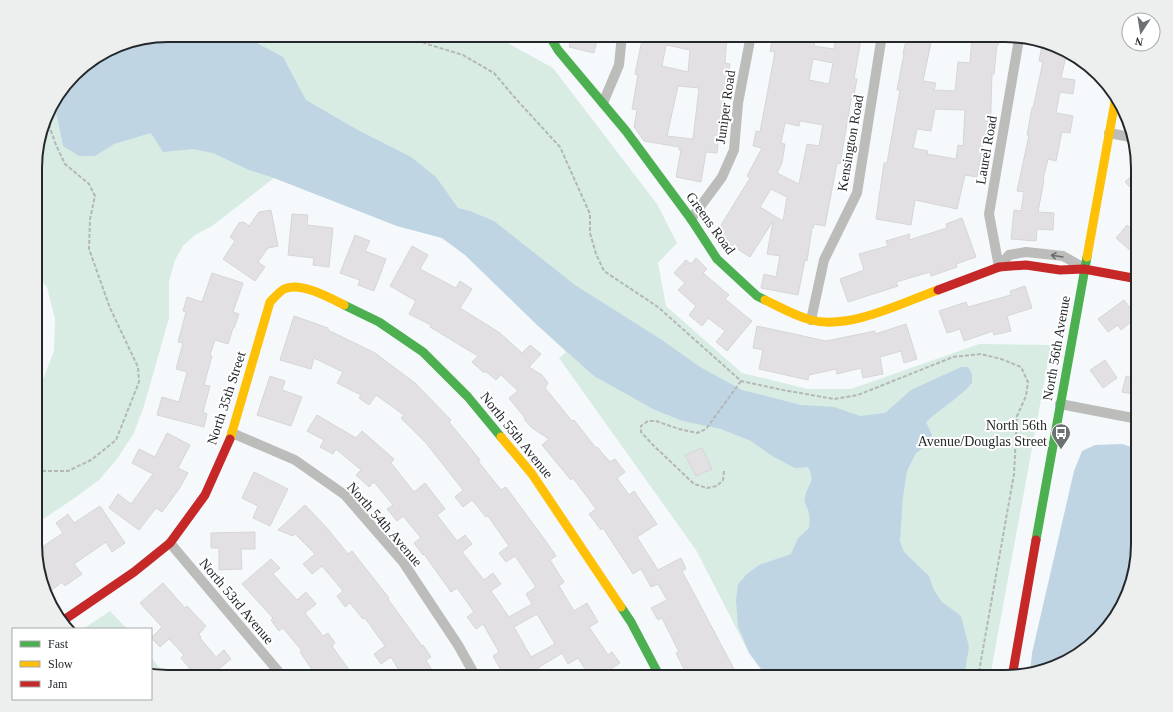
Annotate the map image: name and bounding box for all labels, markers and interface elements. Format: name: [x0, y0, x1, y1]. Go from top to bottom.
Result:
north arrow: [1121, 12, 1161, 52]
text: N: [1134, 35, 1144, 48]
street label: Juniper Road: [713, 69, 738, 145]
street label: Kensington Road: [835, 94, 866, 192]
street label: Laurel Road: [973, 115, 1000, 186]
street label: Greens Road: [683, 189, 738, 257]
one-way arrow: [1051, 252, 1064, 260]
street label: North 56th Avenue: [1040, 294, 1073, 402]
street label: North 35th Street: [204, 350, 249, 447]
street label: North 55th Avenue: [477, 389, 556, 481]
place label: North 56th Avenue/Douglas Street: [918, 418, 1047, 449]
bus stop icon: North 56th Avenue/Douglas Street: [1050, 422, 1072, 450]
street label: North 54th Avenue: [344, 479, 425, 569]
street label: North 53rd Avenue: [196, 555, 277, 647]
legend: [12, 628, 152, 700]
text: Fast: [48, 637, 69, 651]
text: Slow: [48, 657, 73, 671]
text: Jam: [48, 677, 68, 691]

